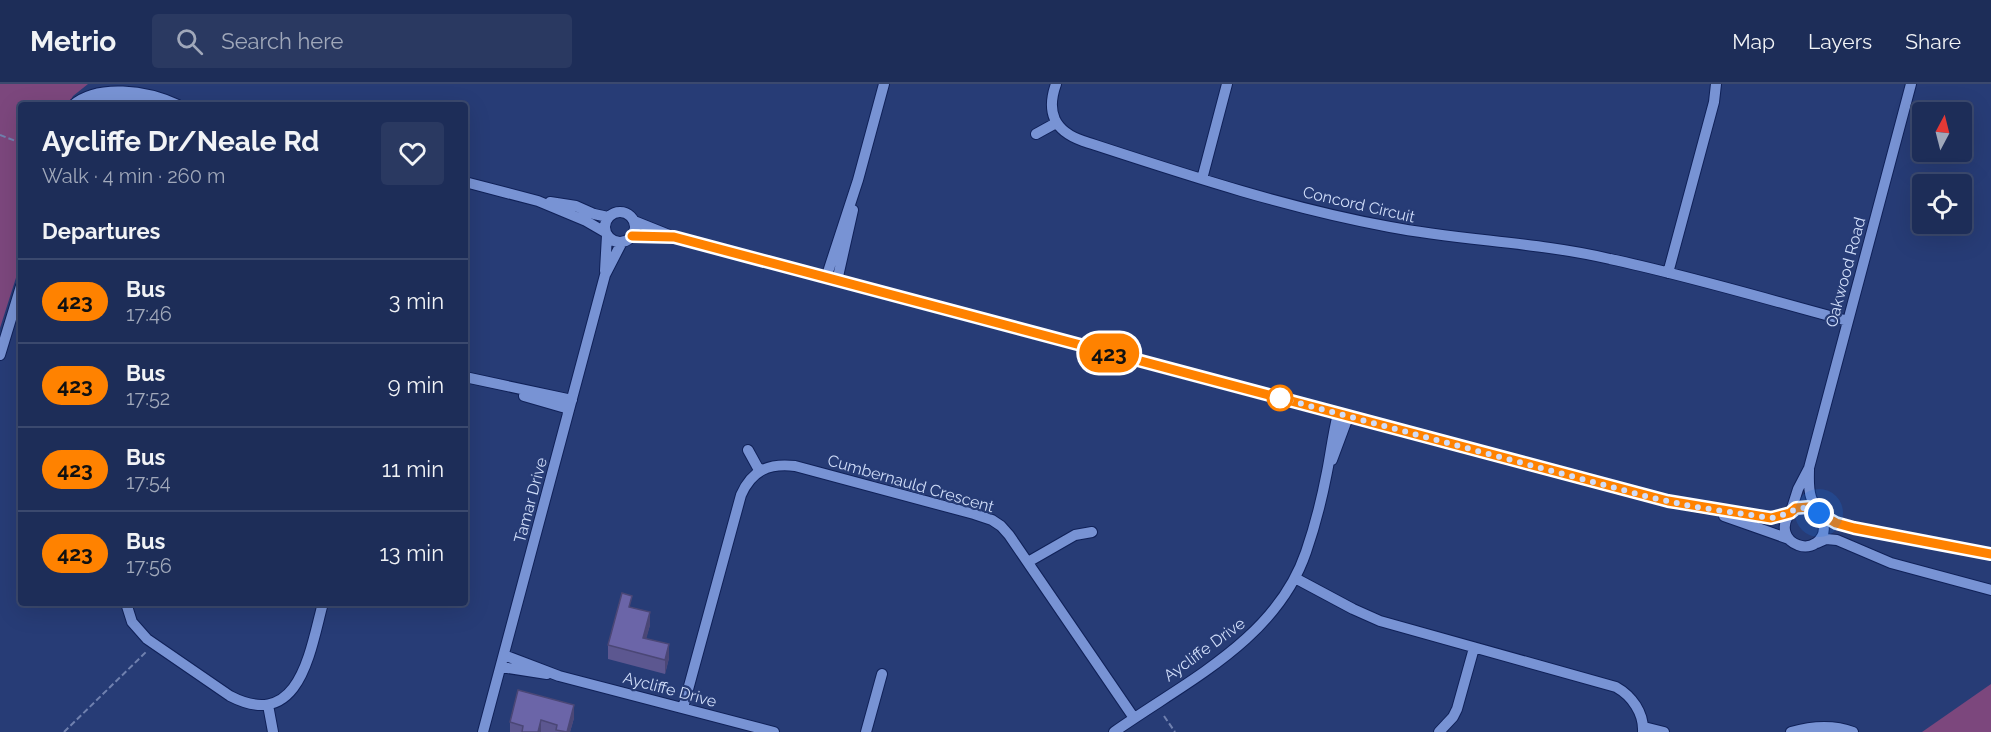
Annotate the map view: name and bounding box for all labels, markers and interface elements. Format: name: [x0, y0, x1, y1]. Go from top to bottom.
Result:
search box: [152, 14, 572, 68]
text: Metrio: [30, 25, 116, 58]
icon: search: [173, 25, 206, 58]
text: Search here: [221, 28, 343, 54]
text: Map: [1732, 29, 1775, 54]
text: Layers: [1808, 29, 1872, 54]
text: Share: [1905, 29, 1961, 54]
north arrow: [1912, 102, 1972, 162]
map controls: [1912, 102, 1972, 234]
button: heart: [381, 122, 444, 185]
text: Aycliffe Dr/Neale Rd: [42, 125, 319, 158]
text: Walk · 4 min · 260 m: [42, 164, 225, 188]
button: locate: [1912, 174, 1972, 234]
street label: Concord Circuit: [1301, 182, 1417, 227]
street label: Oakwood Road: [1822, 215, 1869, 329]
text: Departures: [42, 218, 160, 244]
text: Bus: [126, 276, 165, 302]
text: 3 min: [389, 288, 444, 314]
text: 423: [57, 289, 93, 314]
text: 17:46: [126, 302, 172, 326]
line badge: 423: [1074, 334, 1144, 372]
text: 423: [1091, 341, 1127, 366]
text: Bus: [126, 360, 165, 386]
text: 9 min: [388, 372, 444, 398]
text: 423: [57, 373, 93, 398]
unlabelled marker: [1267, 385, 1293, 411]
text: 17:52: [126, 386, 170, 410]
text: Bus: [126, 444, 165, 470]
street label: Cumbernauld Crescent: [825, 451, 997, 517]
street label: Tamar Drive: [510, 455, 551, 545]
text: 11 min: [382, 456, 444, 482]
text: 423: [57, 457, 93, 482]
text: 17:54: [126, 470, 171, 494]
your location: [1804, 498, 1834, 528]
text: Bus: [126, 528, 165, 554]
text: 13 min: [379, 540, 444, 566]
text: 423: [57, 541, 93, 566]
text: 17:56: [126, 554, 172, 578]
street label: Aycliffe Drive: [1160, 614, 1249, 685]
street label: Aycliffe Drive: [621, 668, 719, 711]

